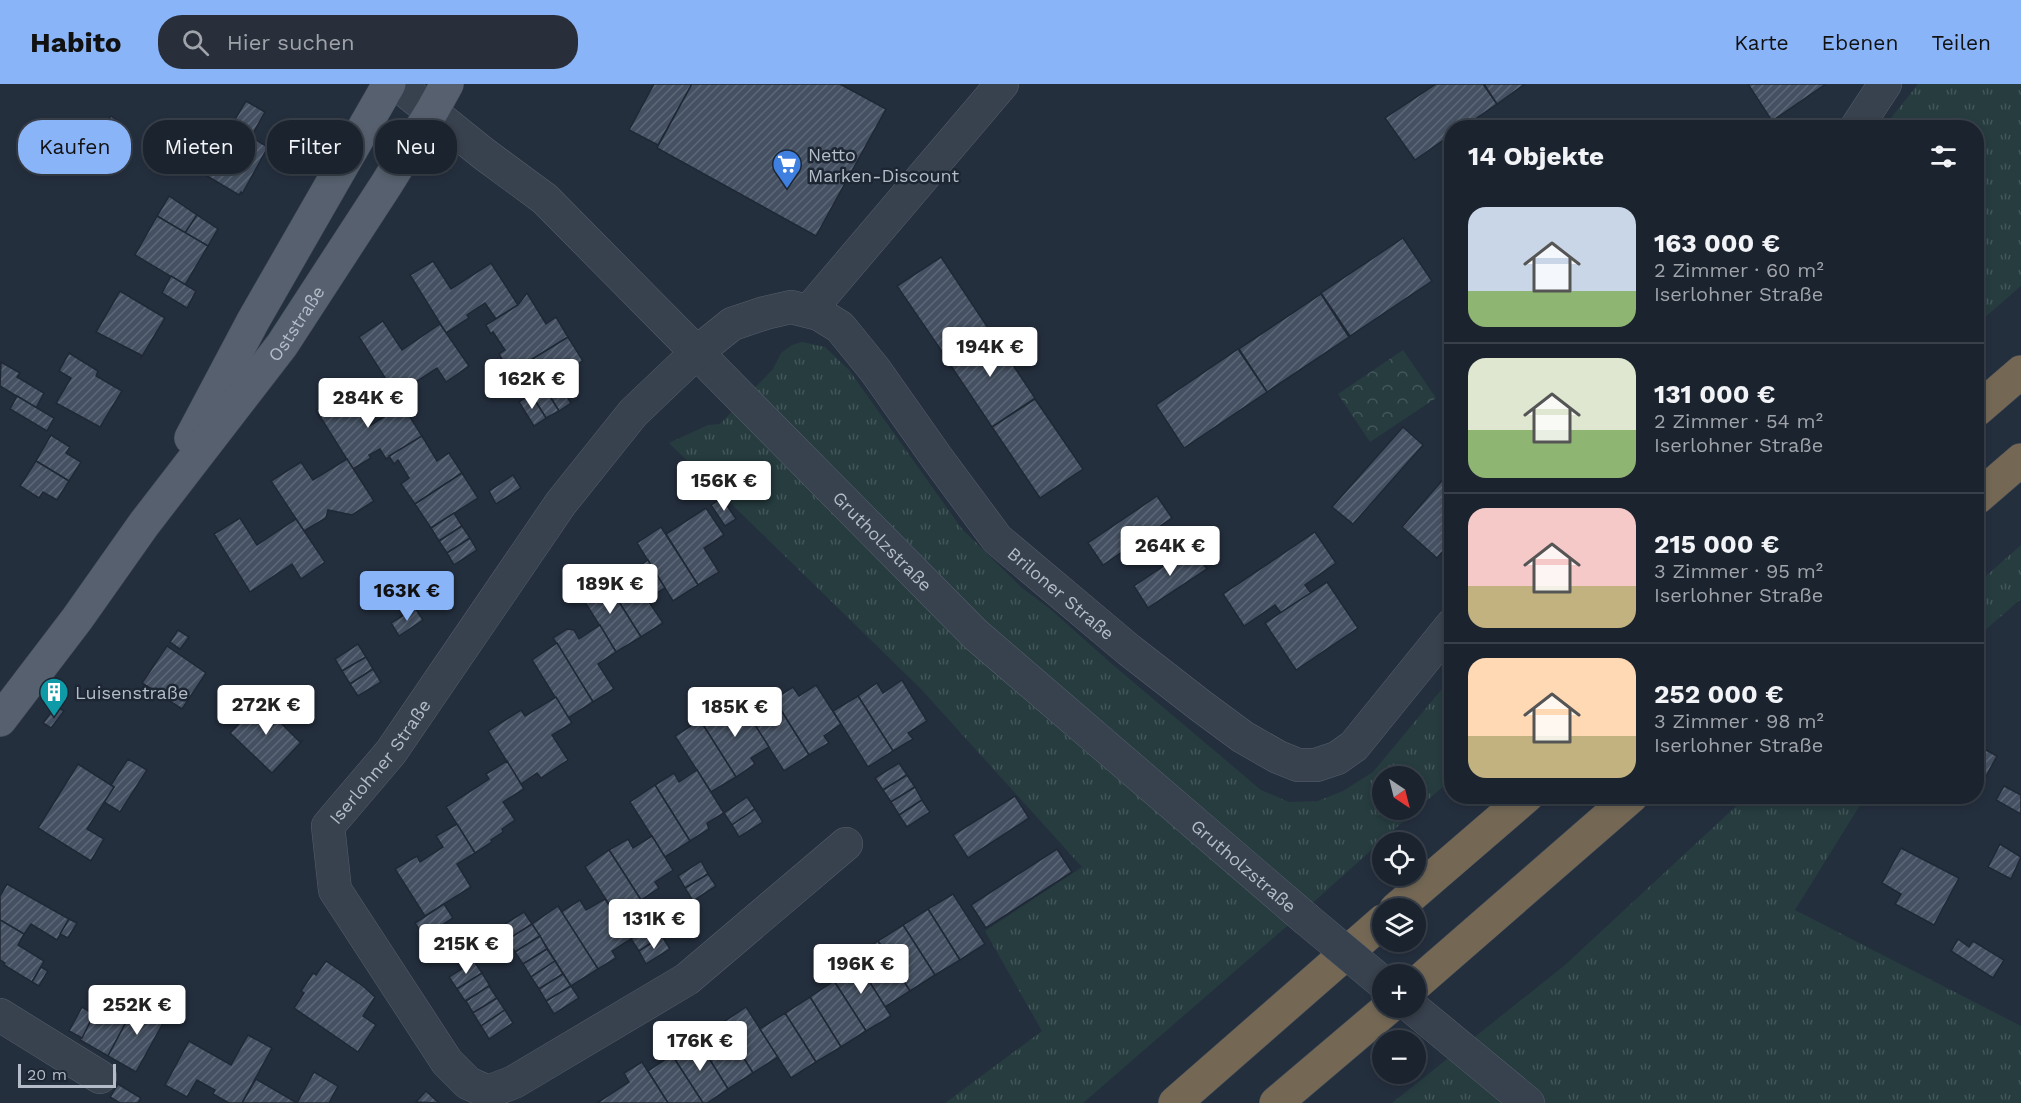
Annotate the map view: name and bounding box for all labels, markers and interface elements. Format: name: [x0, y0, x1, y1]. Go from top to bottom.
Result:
search box: [158, 15, 578, 69]
text: Habito: [30, 26, 122, 59]
icon: search: [179, 26, 212, 59]
text: Hier suchen: [227, 30, 355, 55]
text: Karte: [1734, 30, 1789, 55]
text: Ebenen: [1822, 30, 1898, 55]
text: Teilen: [1931, 30, 1991, 55]
chip: Kaufen: [18, 120, 131, 174]
chip: Mieten: [143, 120, 255, 174]
chip: Filter: [267, 120, 363, 174]
chip: Neu: [375, 120, 457, 174]
icon: filters: [1927, 140, 1960, 173]
text: 14 Objekte: [1468, 141, 1604, 171]
place label: Netto Marken-Discount: [808, 144, 960, 186]
supermarket icon: Netto Marken-Discount: [771, 148, 803, 190]
text: 163 000 €: [1654, 228, 1780, 258]
icon: home: [1516, 231, 1588, 303]
text: 2 Zimmer · 60 m²: [1654, 258, 1824, 282]
street label: Oststraße: [263, 282, 328, 365]
text: Iserlohner Straße: [1654, 282, 1823, 306]
pin: 194K €: [941, 327, 1039, 378]
text: 194K €: [956, 334, 1024, 358]
pin: 162K €: [483, 359, 581, 410]
text: 162K €: [499, 366, 565, 390]
pin: 284K €: [319, 378, 417, 429]
text: 131 000 €: [1654, 379, 1775, 409]
icon: home: [1516, 382, 1588, 454]
text: 284K €: [333, 385, 403, 409]
text: 2 Zimmer · 54 m²: [1654, 409, 1823, 433]
text: Iserlohner Straße: [1654, 433, 1823, 457]
pin: 156K €: [675, 461, 773, 512]
text: 156K €: [691, 468, 757, 492]
street label: Grutholzstraße: [829, 486, 937, 595]
pin: 264K €: [1121, 526, 1219, 577]
text: 215 000 €: [1654, 529, 1779, 559]
icon: home: [1516, 532, 1588, 604]
text: 264K €: [1135, 533, 1205, 557]
street label: Briloner Straße: [1004, 542, 1119, 644]
text: 3 Zimmer · 95 m²: [1654, 559, 1823, 583]
pin: 189K €: [561, 564, 659, 615]
pin: 163K €: [358, 571, 456, 622]
text: 189K €: [577, 571, 644, 595]
text: 163K €: [374, 578, 440, 602]
text: Iserlohner Straße: [1654, 583, 1823, 607]
building icon: Luisenstraße: [38, 676, 70, 718]
text: 252 000 €: [1654, 679, 1784, 709]
place label: Luisenstraße: [75, 682, 188, 703]
icon: home: [1516, 682, 1588, 754]
pin: 272K €: [217, 685, 315, 736]
pin: 185K €: [686, 687, 784, 738]
text: 272K €: [231, 692, 301, 716]
text: 185K €: [702, 694, 768, 718]
street label: Iserlohner Straße: [324, 695, 435, 828]
text: 3 Zimmer · 98 m²: [1654, 709, 1824, 733]
text: Iserlohner Straße: [1654, 733, 1823, 757]
north arrow: [1372, 766, 1426, 820]
map controls: [1372, 766, 1426, 1084]
street label: Grutholzstraße: [1187, 814, 1301, 917]
button: locate: [1372, 832, 1426, 886]
button: layers: [1372, 898, 1426, 952]
pin: 131K €: [605, 899, 703, 950]
text: 131K €: [623, 906, 685, 930]
pin: 215K €: [417, 924, 515, 975]
text: 215K €: [433, 931, 499, 955]
pin: 196K €: [812, 944, 910, 995]
text: 196K €: [828, 951, 894, 975]
button: +: [1372, 964, 1426, 1018]
pin: 252K €: [88, 985, 186, 1036]
text: 252K €: [102, 992, 172, 1016]
pin: 176K €: [651, 1021, 749, 1072]
text: 176K €: [667, 1028, 733, 1052]
button: −: [1372, 1030, 1426, 1084]
scale bar: [18, 1061, 116, 1088]
text: 20 m: [27, 1065, 67, 1084]

